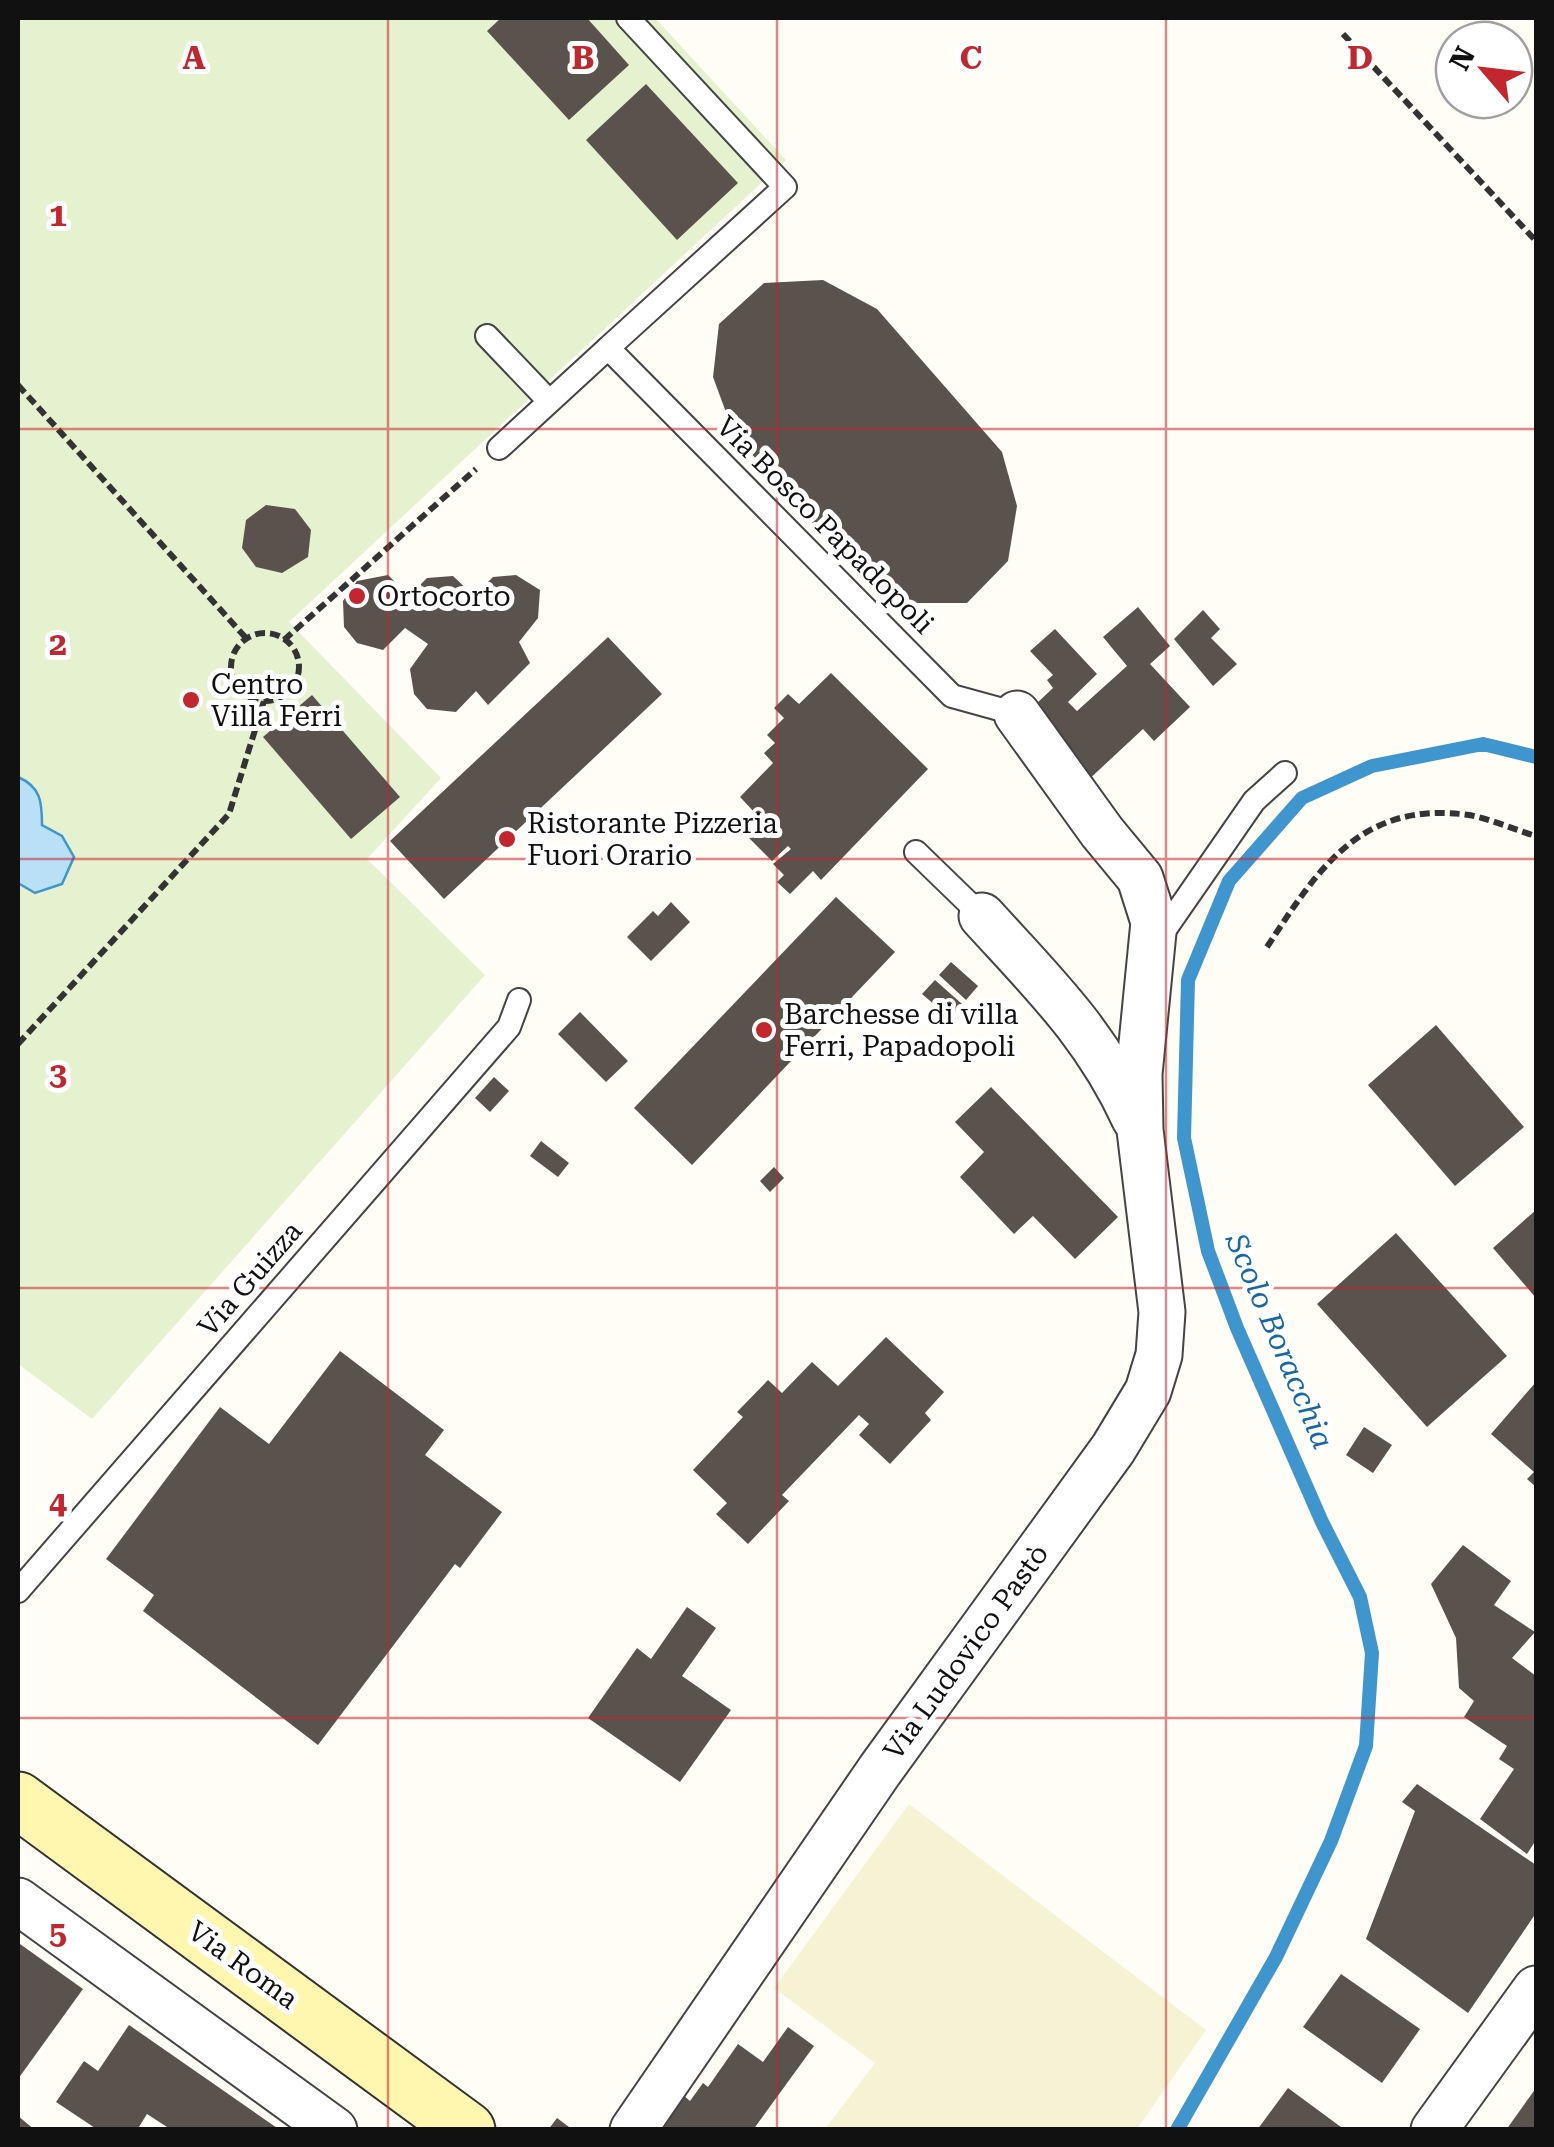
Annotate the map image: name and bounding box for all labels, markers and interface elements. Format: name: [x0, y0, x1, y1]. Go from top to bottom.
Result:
north arrow: [1434, 20, 1534, 120]
text: A: [182, 39, 206, 77]
text: B: [571, 39, 595, 77]
text: C: [960, 39, 982, 77]
text: D: [1347, 39, 1373, 77]
text: N: [1443, 41, 1482, 76]
text: 1: [49, 196, 67, 234]
street label: Via Bosco Papadopoli: [710, 410, 940, 640]
place label: Ortocorto: [377, 580, 511, 613]
marker: Ortocorto: [346, 585, 368, 607]
text: 2: [49, 625, 67, 663]
place label: Centro Villa Ferri: [211, 668, 342, 733]
marker: Centro Villa Ferri: [180, 689, 202, 711]
place label: Ristorante Pizzeria Fuori Orario: [527, 807, 778, 872]
marker: Ristorante Pizzeria Fuori Orario: [496, 828, 518, 850]
place label: Barchesse di villa Ferri, Papadopoli: [784, 998, 1018, 1063]
marker: Barchesse di villa Ferri, Papadopoli: [753, 1019, 775, 1041]
text: 3: [49, 1055, 67, 1093]
street label: Via Guizza: [191, 1215, 309, 1343]
water label: Scolo Boracchia: [1218, 1227, 1341, 1454]
text: 4: [49, 1484, 67, 1522]
street label: Via Ludovico Pastò: [877, 1538, 1055, 1766]
text: 5: [49, 1914, 67, 1952]
street label: Via Roma: [182, 1914, 304, 2016]

